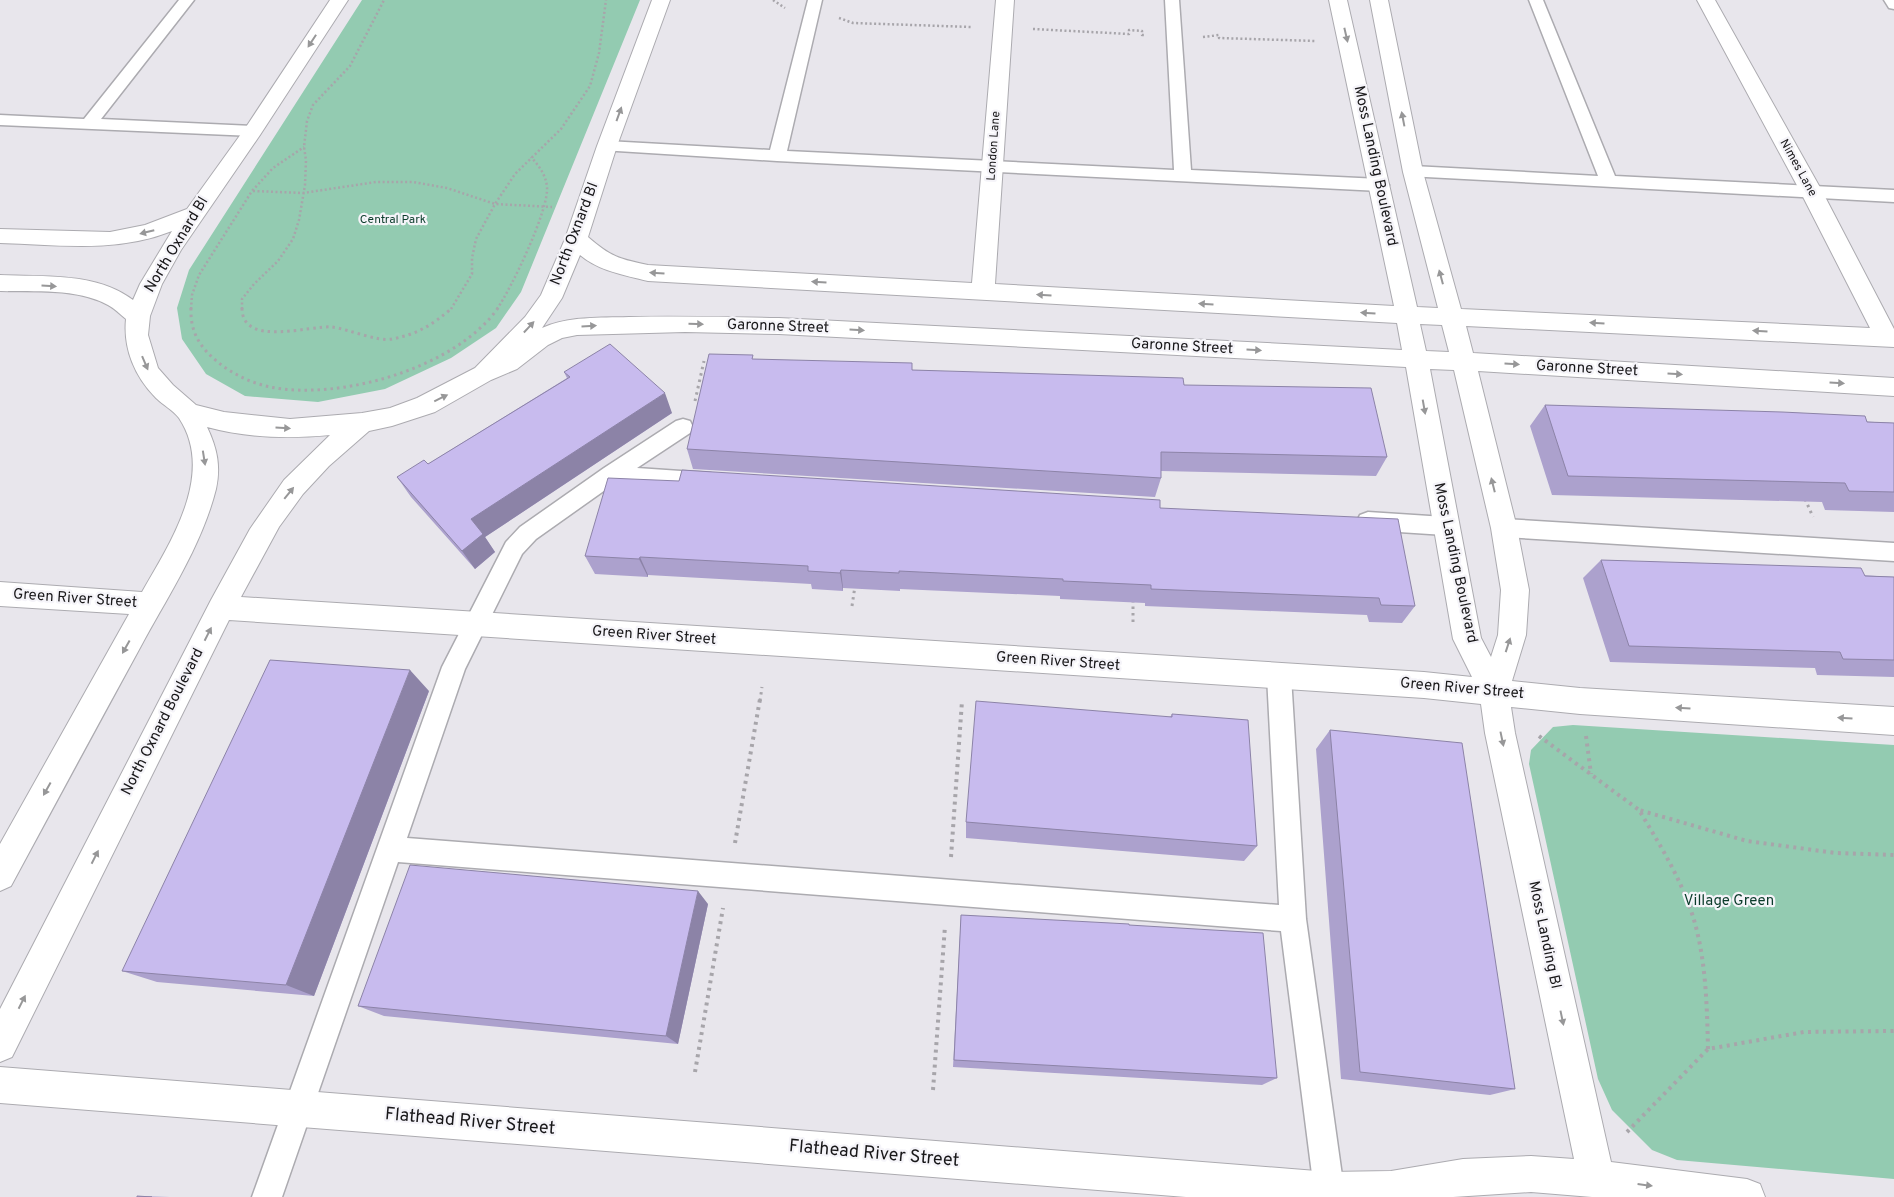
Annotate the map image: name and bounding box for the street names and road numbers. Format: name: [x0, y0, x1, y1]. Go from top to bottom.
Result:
street label: Moss Landing Boulevard: [1349, 84, 1401, 248]
street label: London Lane: [984, 111, 1004, 181]
street label: Nimes Lane: [1776, 136, 1820, 200]
street label: North Oxnard Bl: [547, 180, 603, 288]
street label: North Oxnard Bl: [141, 194, 213, 296]
street label: Garonne Street: [727, 316, 829, 338]
street label: Garonne Street: [1130, 335, 1234, 359]
street label: Garonne Street: [1535, 357, 1639, 381]
street label: Moss Landing Boulevard: [1429, 481, 1481, 645]
street label: Green River Street: [12, 585, 138, 613]
street label: Green River Street: [591, 622, 717, 650]
street label: North Oxnard Boulevard: [118, 645, 208, 799]
street label: Green River Street: [995, 648, 1121, 676]
street label: Green River Street: [1399, 674, 1525, 704]
street label: Moss Landing Bl: [1523, 879, 1565, 991]
street label: Flathead River Street: [384, 1103, 556, 1141]
street label: Flathead River Street: [788, 1135, 960, 1173]

